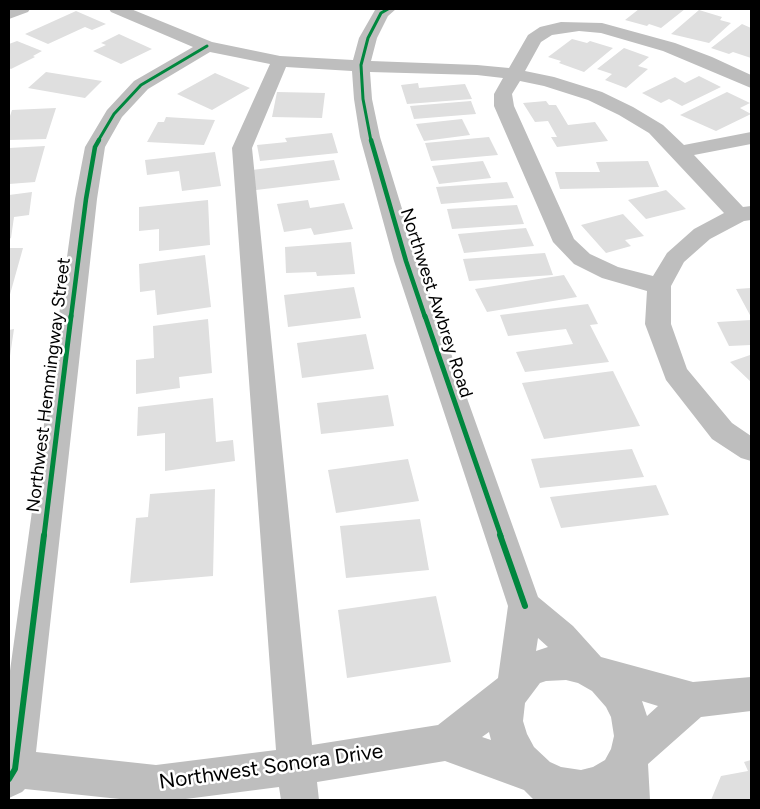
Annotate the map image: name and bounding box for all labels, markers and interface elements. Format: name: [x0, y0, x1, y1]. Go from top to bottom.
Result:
street label: Northwest Awbrey Road: [395, 205, 477, 401]
street label: Northwest Hemmingway Street: [23, 256, 75, 514]
street label: Northwest Sonora Drive: [157, 739, 385, 795]

